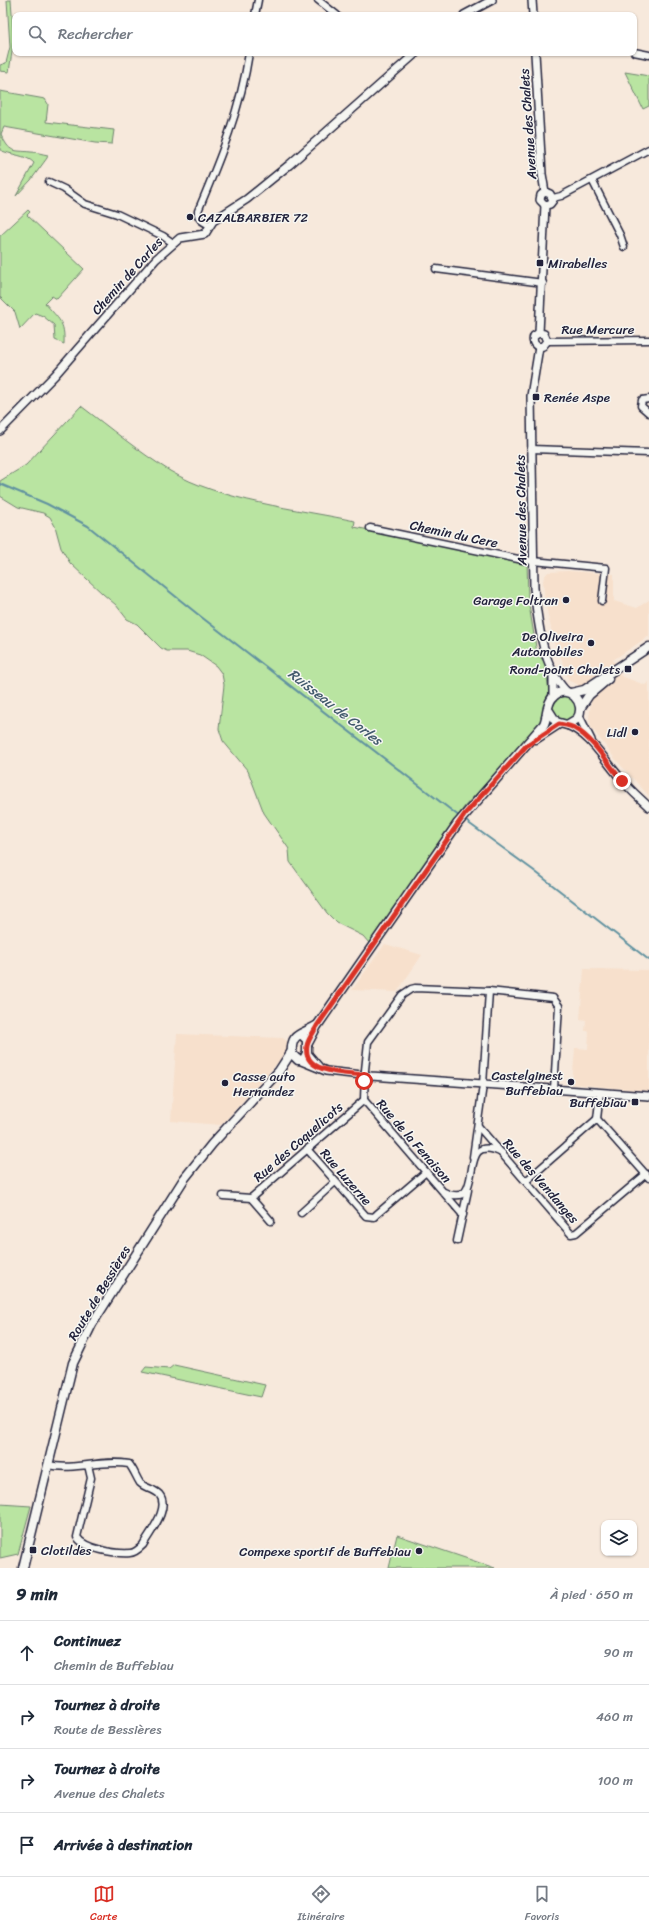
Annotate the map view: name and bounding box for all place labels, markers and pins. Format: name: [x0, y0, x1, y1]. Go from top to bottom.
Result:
place label: CAZALBARBIER 72: [198, 206, 309, 229]
marker: CAZALBARBIER 72: [185, 212, 195, 222]
place label: Mirabelles: [548, 252, 607, 275]
marker: Mirabelles: [535, 258, 545, 268]
place label: Renée Aspe: [544, 386, 610, 409]
marker: Renée Aspe: [531, 392, 541, 402]
place label: Garage Foltran: [473, 589, 558, 612]
marker: Garage Foltran: [561, 595, 571, 605]
place label: De Oliveira Automobiles: [511, 625, 583, 663]
marker: De Oliveira Automobiles: [586, 638, 596, 648]
place label: Rond-point Chalets: [510, 658, 621, 681]
marker: Rond-point Chalets: [623, 664, 633, 674]
place label: Lidl: [607, 721, 627, 744]
marker: Lidl: [630, 727, 640, 737]
place label: Castelginest Buffebiau: [491, 1064, 563, 1102]
place label: Casse auto Hernandez: [233, 1065, 295, 1103]
marker: Castelginest Buffebiau: [566, 1077, 576, 1087]
marker: Casse auto Hernandez: [220, 1078, 230, 1088]
place label: Buffebiau: [569, 1091, 627, 1114]
marker: Buffebiau: [630, 1097, 640, 1107]
place label: Clotildes: [41, 1539, 92, 1562]
place label: Compexe sportif de Buffebiau: [239, 1540, 411, 1563]
marker: Clotildes: [28, 1545, 38, 1555]
marker: Compexe sportif de Buffebiau: [414, 1546, 424, 1556]

